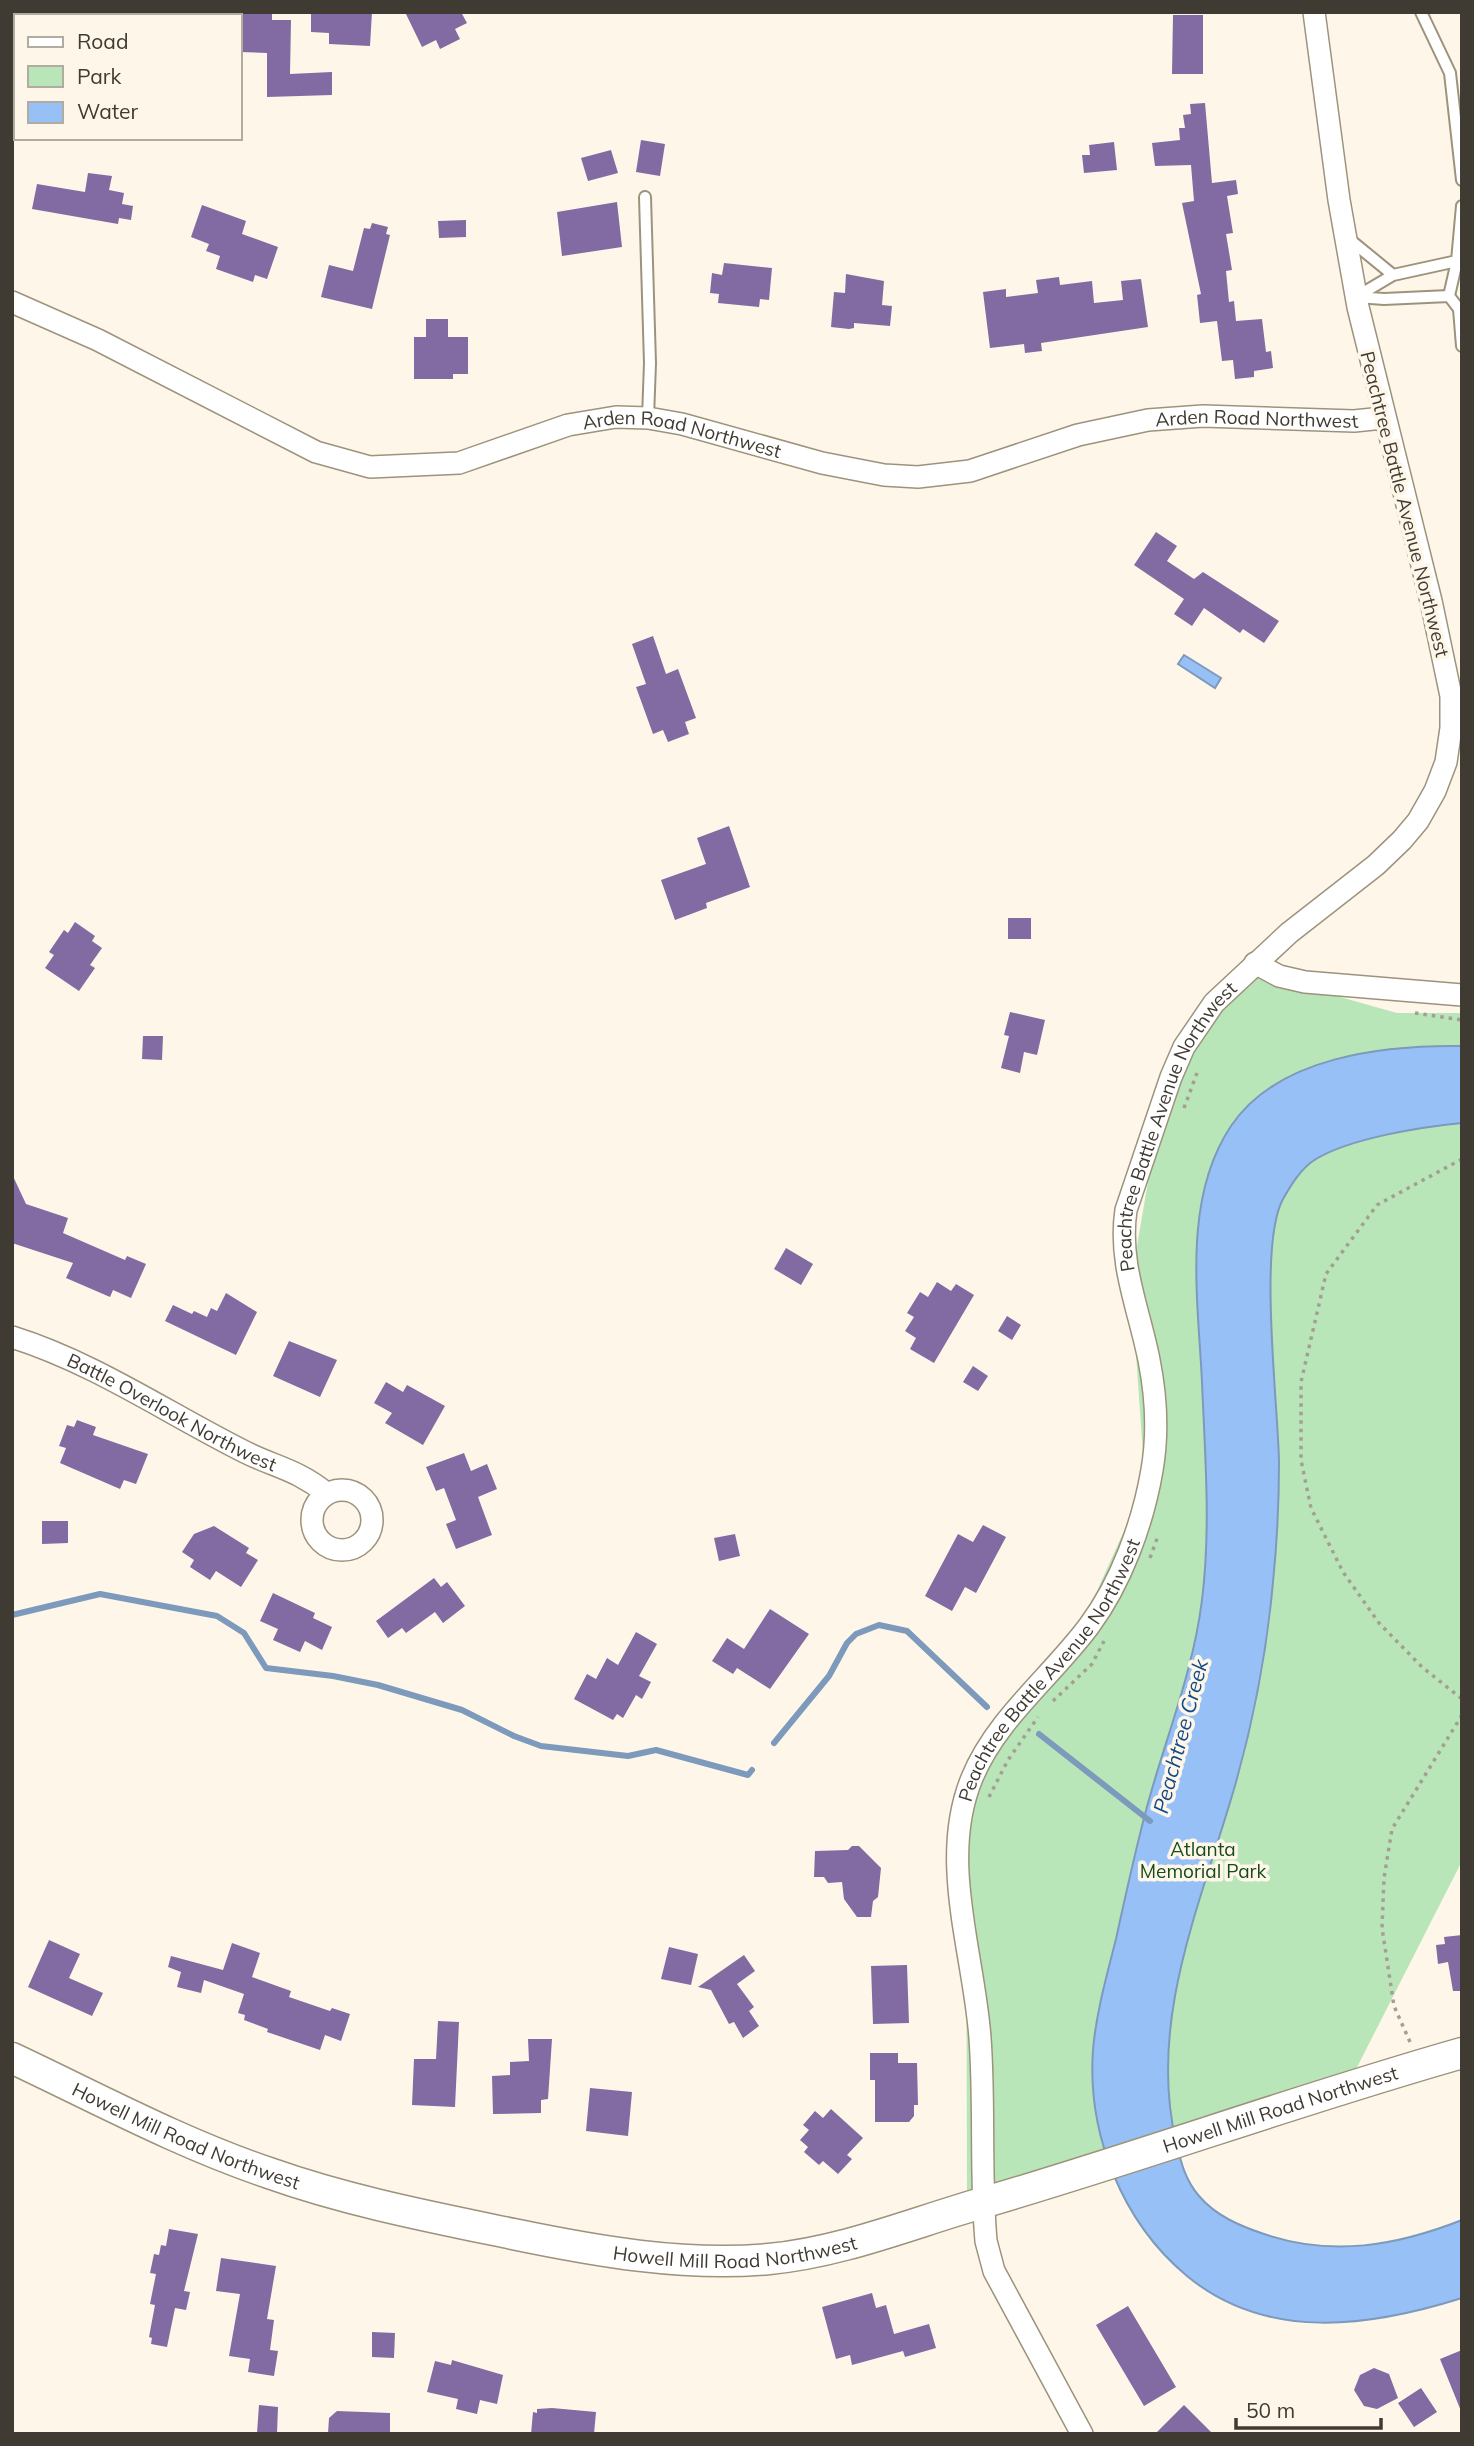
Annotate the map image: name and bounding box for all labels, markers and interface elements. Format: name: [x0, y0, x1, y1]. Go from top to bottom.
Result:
legend: [14, 14, 242, 140]
text: Road: [77, 28, 128, 54]
text: Park: [77, 63, 121, 89]
text: Water: [77, 98, 138, 124]
street label: Peachtree Battle Avenue Northwest: [1355, 349, 1455, 660]
street label: Arden Road Northwest: [1154, 404, 1360, 433]
street label: Arden Road Northwest: [581, 405, 784, 463]
street label: Peachtree Battle Avenue Northwest: [1112, 976, 1242, 1273]
street label: Battle Overlook Northwest: [63, 1348, 280, 1476]
street label: Peachtree Battle Avenue Northwest: [953, 1535, 1145, 1804]
water label: Peachtree Creek: [1147, 1655, 1213, 1816]
park label: Atlanta Memorial Park: [1140, 1837, 1266, 1883]
street label: Howell Mill Road Northwest: [1160, 2060, 1401, 2158]
street label: Howell Mill Road Northwest: [68, 2077, 303, 2195]
street label: Howell Mill Road Northwest: [612, 2230, 860, 2273]
scale bar: [1236, 2386, 1381, 2430]
text: 50 m: [1246, 2397, 1295, 2423]

